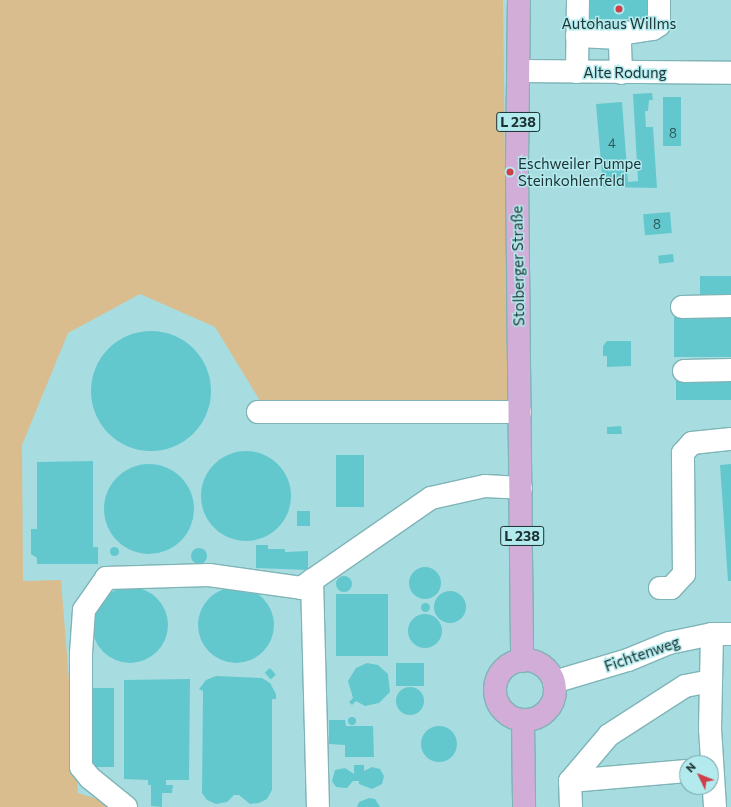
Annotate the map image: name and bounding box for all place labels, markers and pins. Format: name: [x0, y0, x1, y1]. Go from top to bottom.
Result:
marker: Autohaus Willms: [614, 4, 624, 14]
place label: Autohaus Willms: [562, 15, 676, 33]
place label: Eschweiler Pumpe Steinkohlenfeld: [518, 154, 641, 189]
marker: Eschweiler Pumpe Steinkohlenfeld: [505, 167, 515, 177]

